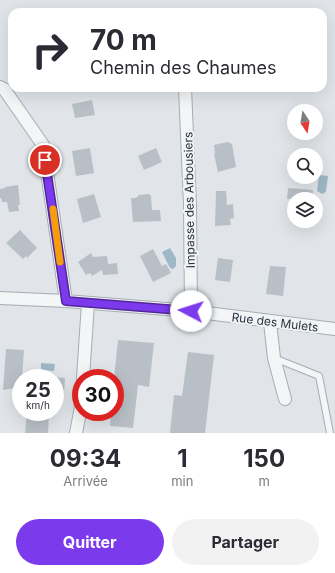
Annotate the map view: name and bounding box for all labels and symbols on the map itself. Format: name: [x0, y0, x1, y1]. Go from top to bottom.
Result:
north arrow: [287, 104, 323, 140]
street label: Impasse des Arbousiers: [180, 132, 198, 268]
pin: [28, 143, 62, 177]
position arrow: [170, 290, 212, 332]
street label: Rue des Mulets: [231, 309, 319, 335]
speed limit sign: 30: [72, 369, 124, 421]

